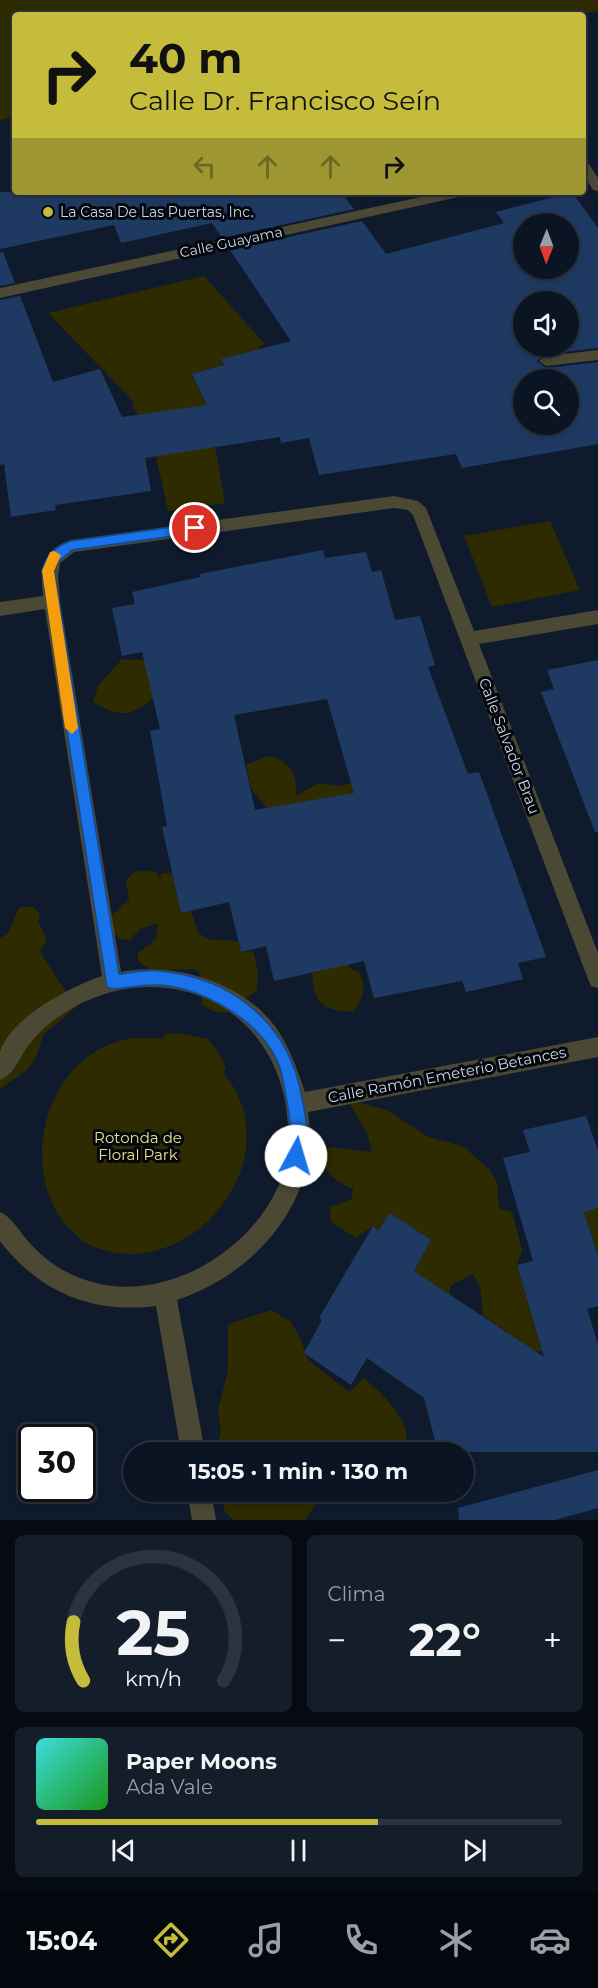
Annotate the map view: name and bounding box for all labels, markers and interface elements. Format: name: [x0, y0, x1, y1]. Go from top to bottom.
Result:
text: 40 m: [129, 32, 242, 84]
icon: right: [30, 36, 108, 114]
text: Calle Dr. Francisco Seín: [129, 84, 441, 117]
icon: left: [188, 150, 221, 183]
icon: ahead: [251, 150, 284, 183]
icon: ahead: [314, 150, 347, 183]
icon: right: [377, 150, 410, 183]
place label: La Casa De Las Puertas, Inc.: [60, 203, 253, 221]
marker: La Casa De Las Puertas, Inc.: [41, 205, 55, 219]
north arrow: [513, 213, 579, 279]
map controls: [513, 213, 579, 435]
street label: Calle Guayama: [178, 222, 284, 262]
button: sound: [513, 291, 579, 357]
button: search: [513, 369, 579, 435]
pin: [169, 502, 220, 553]
icon: arrive: [178, 511, 211, 544]
street label: Calle Salvador Brau: [475, 675, 544, 817]
street label: Calle Ramón Emeterio Betances: [326, 1042, 568, 1107]
position arrow: [264, 1124, 328, 1188]
park label: Rotonda de Floral Park: [94, 1128, 182, 1164]
speed limit sign: 30: [18, 1424, 96, 1502]
text: 15:05 · 1 min · 130 m: [189, 1458, 408, 1485]
text: Clima: [328, 1582, 385, 1606]
text: 25: [116, 1595, 190, 1671]
text: 22°: [409, 1612, 481, 1667]
text: −: [328, 1620, 346, 1660]
text: +: [543, 1620, 562, 1660]
text: km/h: [125, 1665, 182, 1691]
text: Paper Moons: [126, 1748, 277, 1775]
text: Ada Vale: [126, 1775, 213, 1799]
icon: previous: [107, 1834, 140, 1867]
icon: pause: [282, 1834, 315, 1867]
icon: next: [458, 1834, 491, 1867]
icon: directions: [150, 1919, 192, 1961]
icon: music: [245, 1919, 287, 1961]
icon: phone: [340, 1919, 382, 1961]
icon: climate: [435, 1919, 477, 1961]
icon: car: [529, 1919, 571, 1961]
text: 15:04: [26, 1924, 97, 1957]

